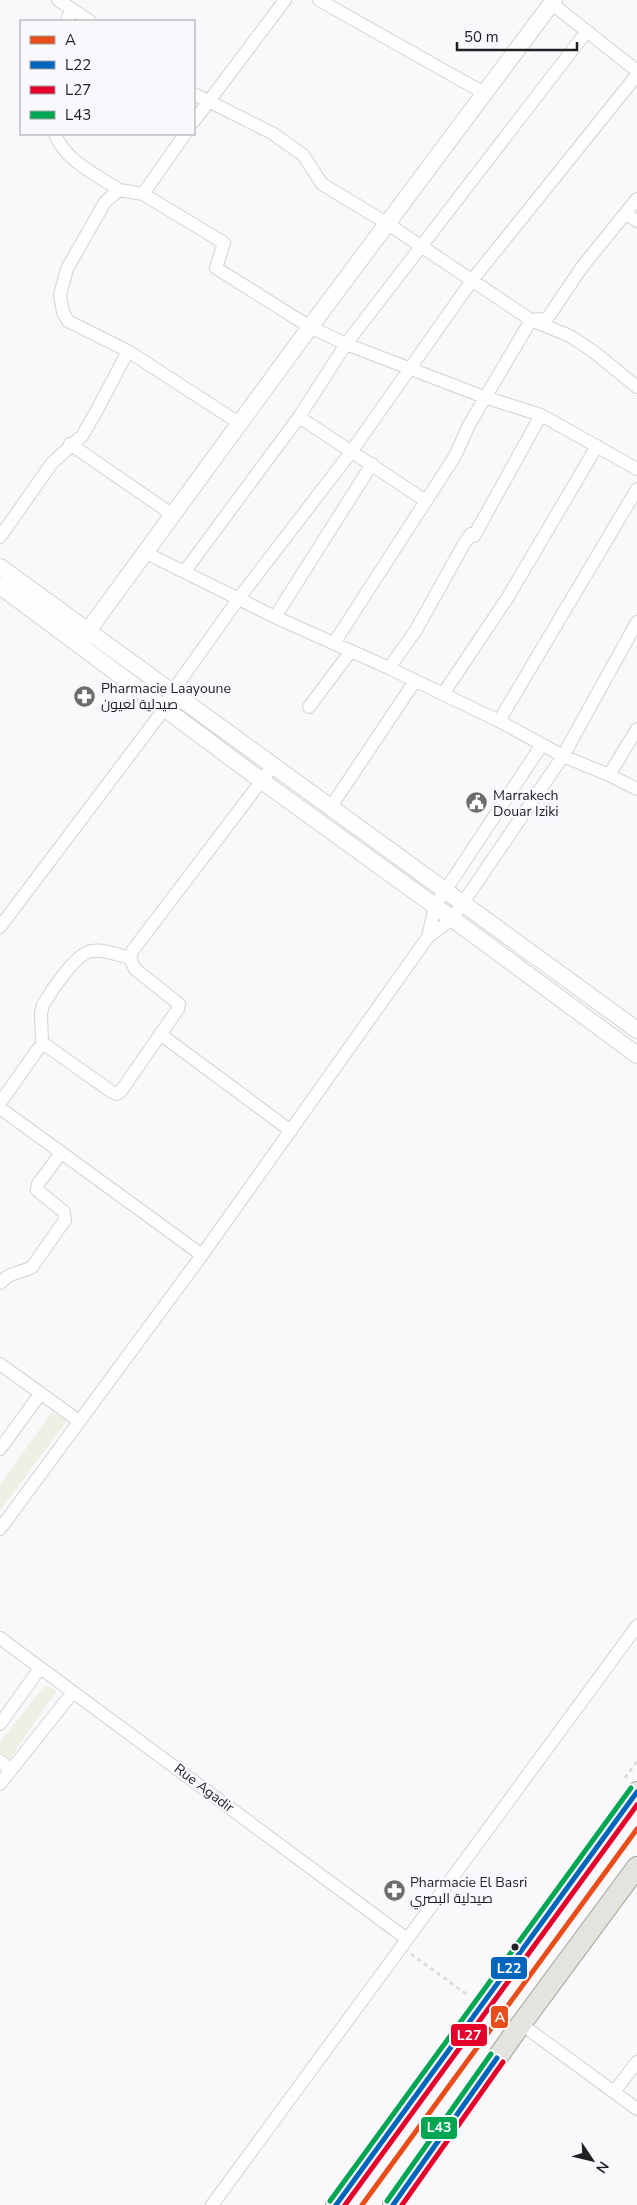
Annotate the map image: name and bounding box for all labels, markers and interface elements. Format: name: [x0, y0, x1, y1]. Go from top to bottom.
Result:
legend: [20, 20, 195, 135]
scale bar: [457, 20, 577, 52]
text: 50 m: [464, 27, 499, 47]
text: A: [65, 30, 76, 50]
text: L22: [65, 55, 91, 75]
text: L27: [65, 80, 91, 100]
text: L43: [65, 105, 91, 125]
place label: Pharmacie Laayoune صيدلية لعيون: [101, 679, 231, 714]
pharmacy icon: Pharmacie Laayoune صيدلية لعيون: [73, 684, 97, 708]
place label: Marrakech Douar Iziki: [493, 786, 559, 821]
public building icon: Marrakech Douar Iziki: [465, 791, 489, 815]
street label: Rue Agadir: [170, 1759, 238, 1817]
place label: Pharmacie El Basri صيدلية البصري: [410, 1873, 527, 1910]
pharmacy icon: Pharmacie El Basri صيدلية البصري: [382, 1878, 406, 1902]
unlabelled marker: [510, 1942, 520, 1952]
line badge: L22: [490, 1956, 528, 1980]
text: L22: [497, 1959, 521, 1978]
line badge: A: [490, 2005, 509, 2029]
text: A: [495, 2008, 506, 2027]
line badge: L27: [450, 2023, 488, 2047]
text: L27: [457, 2026, 481, 2045]
line badge: L43: [420, 2116, 458, 2140]
text: L43: [427, 2118, 451, 2137]
north arrow: [567, 2135, 617, 2185]
text: N: [591, 2157, 613, 2177]

